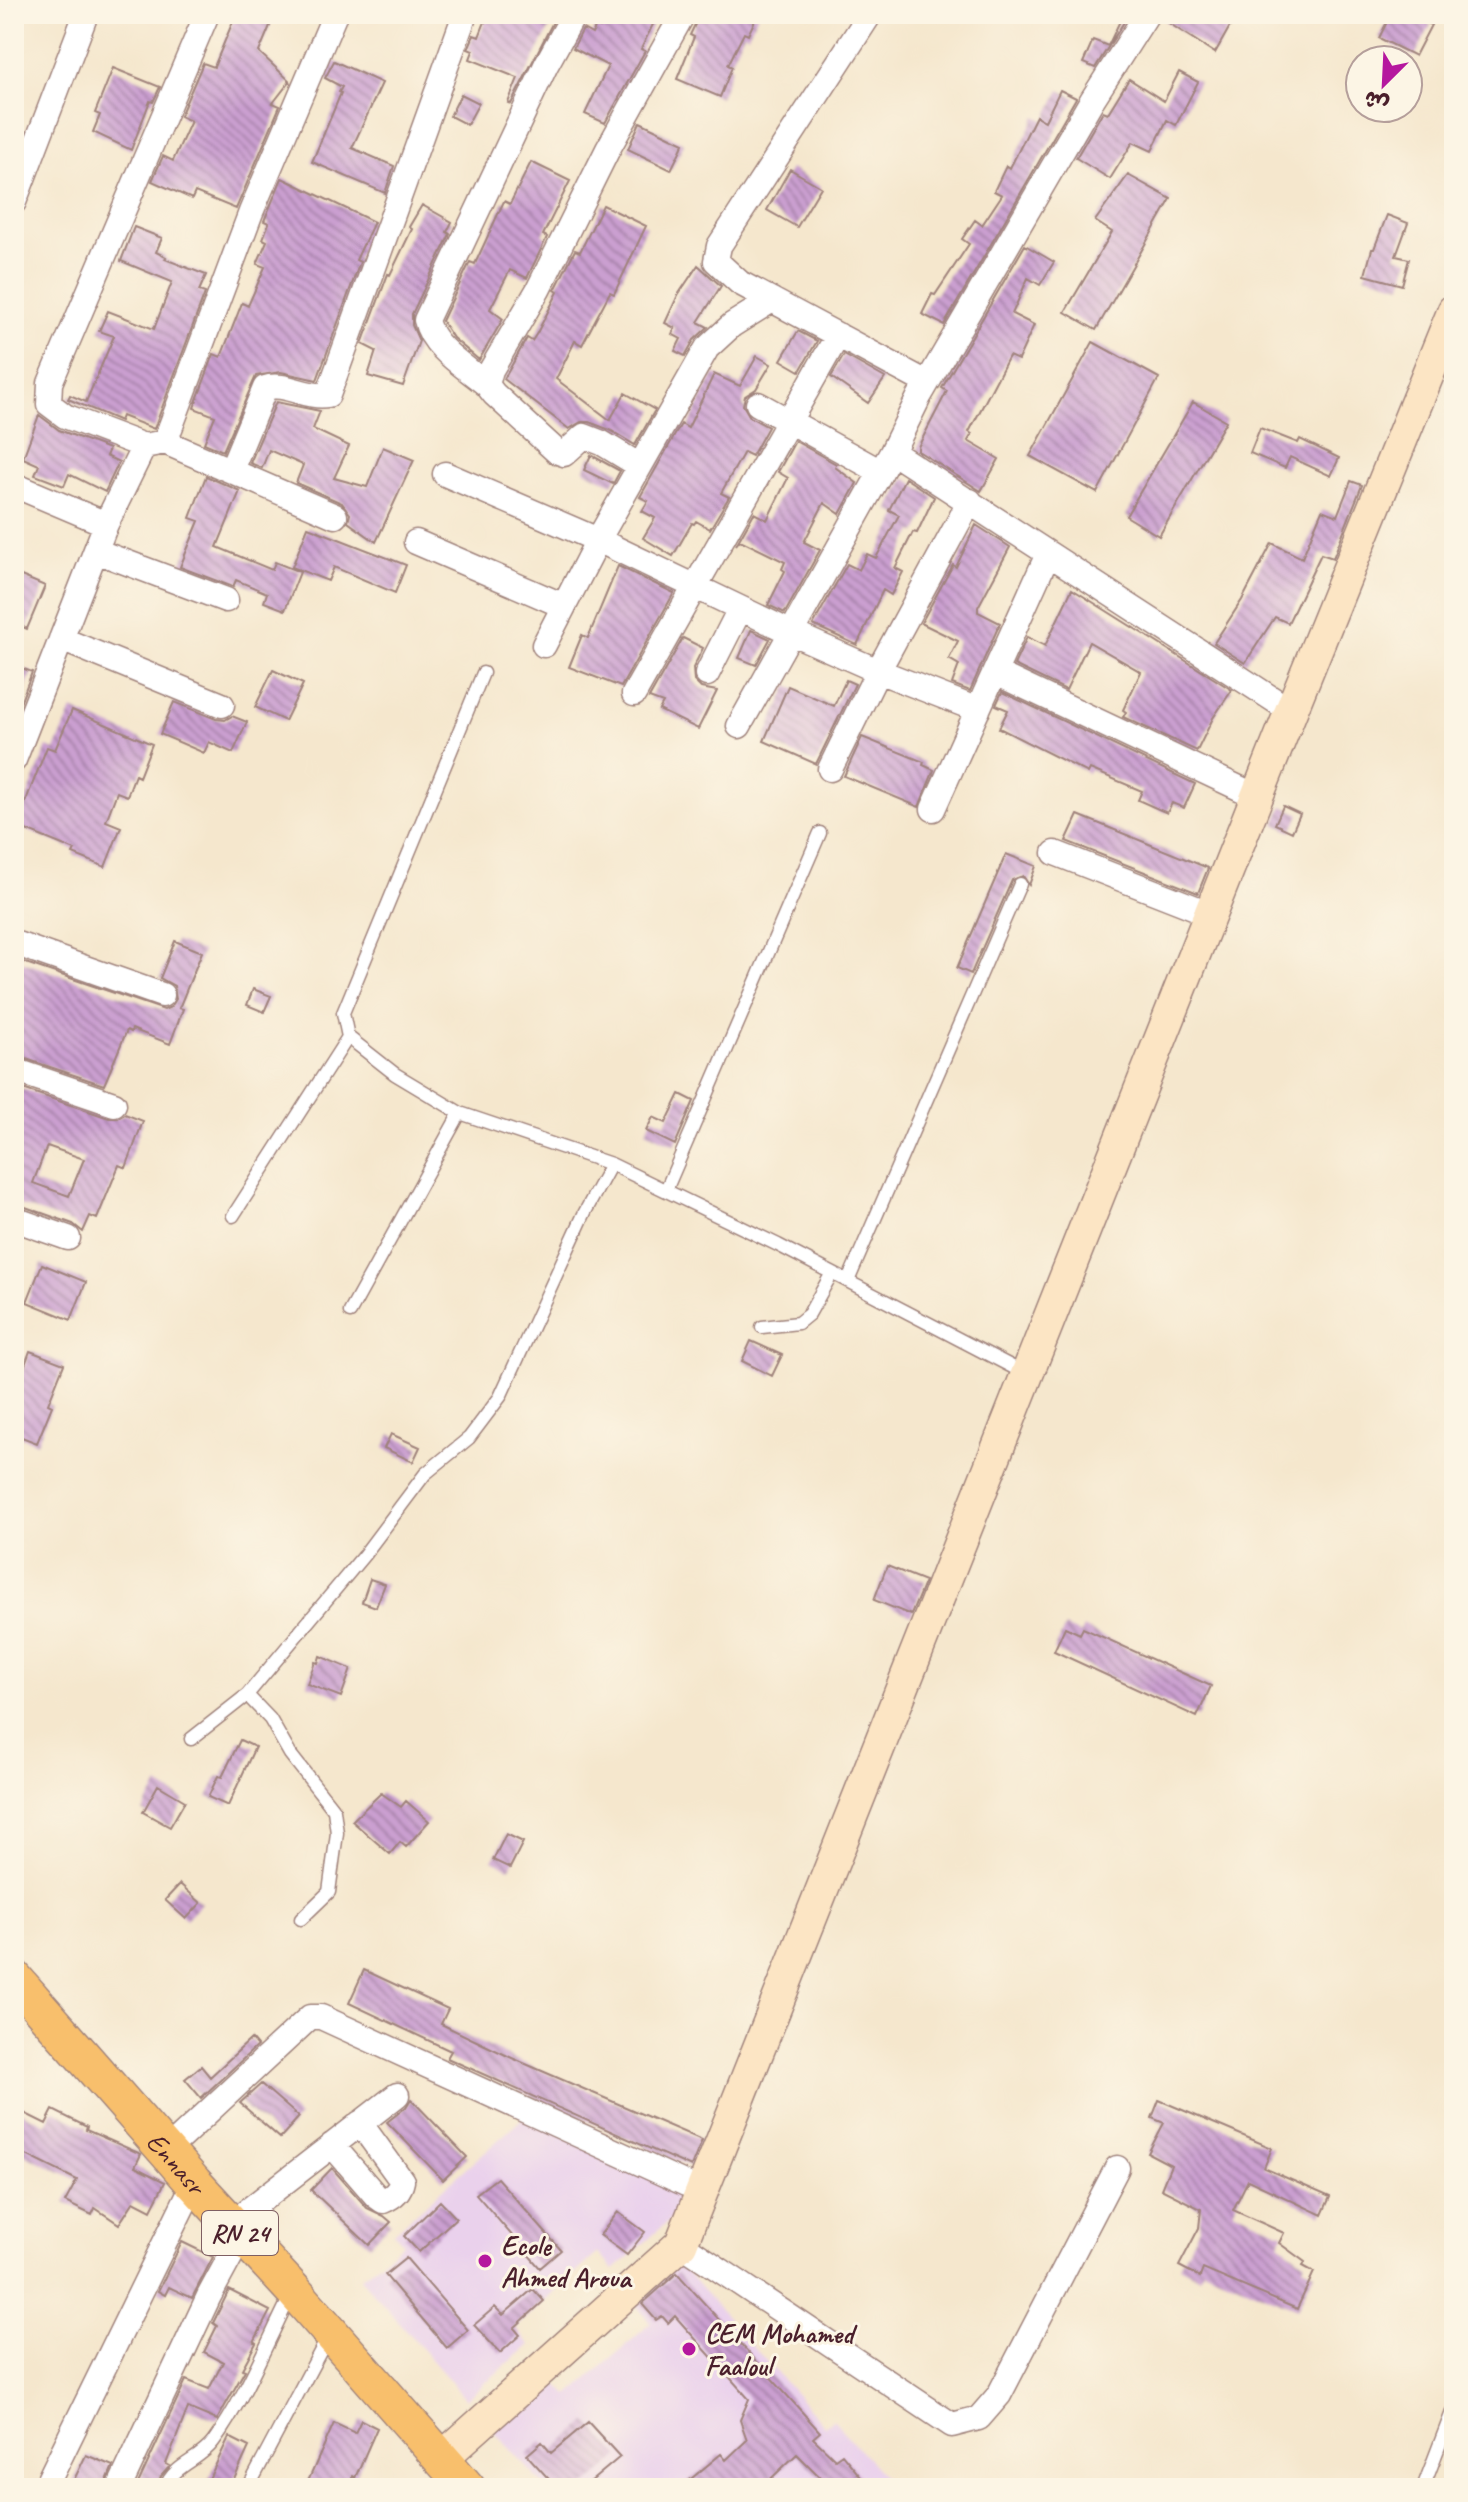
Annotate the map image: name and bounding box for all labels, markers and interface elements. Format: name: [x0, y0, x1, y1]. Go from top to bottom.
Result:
north arrow: [1344, 44, 1424, 124]
text: ش: [1360, 84, 1393, 119]
street label: Ennasr: [139, 2124, 215, 2204]
road number: RN 24: [202, 2211, 278, 2255]
place label: Ecole Ahmed Aroua: [501, 2228, 633, 2295]
marker: Ecole Ahmed Aroua: [476, 2252, 494, 2270]
place label: CEM Mohamed Faaloul: [705, 2316, 858, 2383]
marker: CEM Mohamed Faaloul: [680, 2340, 698, 2358]

